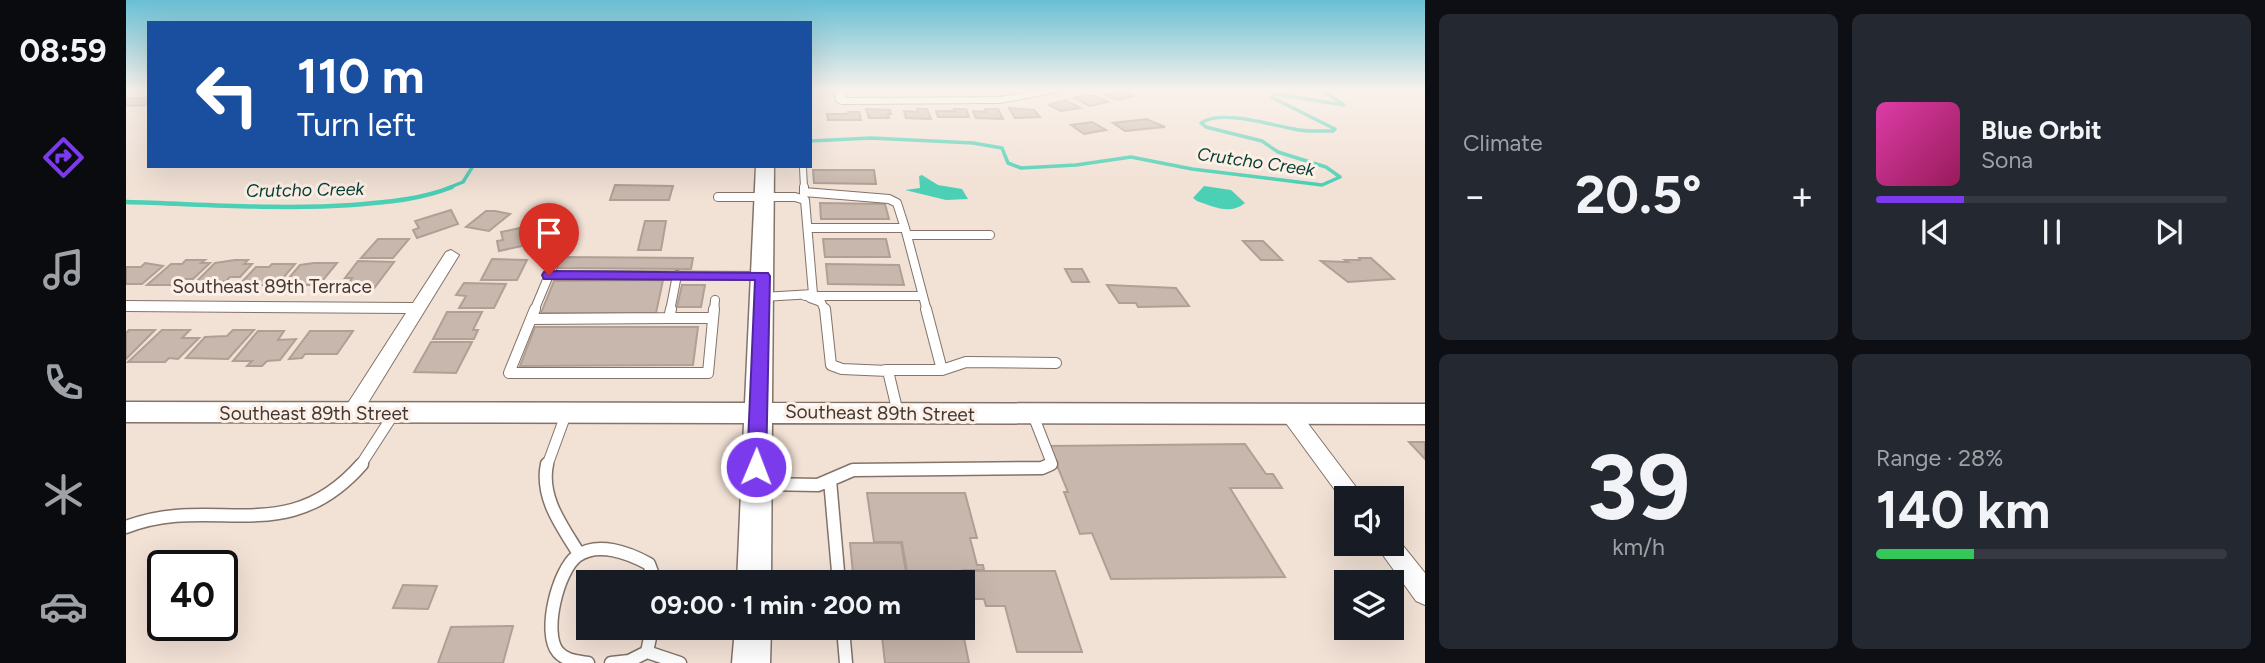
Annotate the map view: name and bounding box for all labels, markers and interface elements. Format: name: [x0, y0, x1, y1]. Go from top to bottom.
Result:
text: 08:59: [19, 32, 107, 70]
text: 110 m: [297, 46, 425, 105]
icon: left: [182, 49, 273, 140]
text: Turn left: [297, 106, 416, 144]
text: Blue Orbit: [1981, 114, 2102, 146]
text: Climate: [1463, 129, 1542, 157]
icon: directions: [39, 133, 88, 182]
water label: Crutcho Creek: [1196, 143, 1317, 181]
text: Sona: [1981, 146, 2033, 174]
text: 20.5°: [1575, 164, 1702, 226]
text: −: [1463, 173, 1487, 219]
text: +: [1790, 173, 1814, 219]
water label: Crutcho Creek: [246, 178, 366, 202]
pin: [519, 203, 579, 275]
icon: previous: [1916, 213, 1954, 251]
icon: pause: [2033, 213, 2071, 251]
icon: next: [2150, 213, 2188, 251]
icon: arrive: [530, 214, 568, 252]
icon: music: [39, 245, 88, 294]
street label: Southeast 89th Terrace: [172, 275, 372, 298]
icon: phone: [39, 358, 88, 407]
street label: Southeast 89th Street: [785, 400, 975, 426]
street label: Southeast 89th Street: [219, 402, 409, 425]
position arrow: [719, 430, 793, 504]
text: 39: [1587, 433, 1690, 542]
text: Range · 28%: [1876, 444, 2003, 472]
icon: climate: [39, 470, 88, 519]
text: 140 km: [1876, 479, 2050, 541]
map controls: [1334, 486, 1404, 640]
button: sound: [1334, 486, 1404, 556]
text: km/h: [1612, 533, 1665, 561]
speed limit sign: 40: [147, 550, 238, 641]
button: layers: [1334, 570, 1404, 640]
icon: car: [39, 582, 88, 631]
text: 09:00 · 1 min · 200 m: [650, 589, 901, 621]

